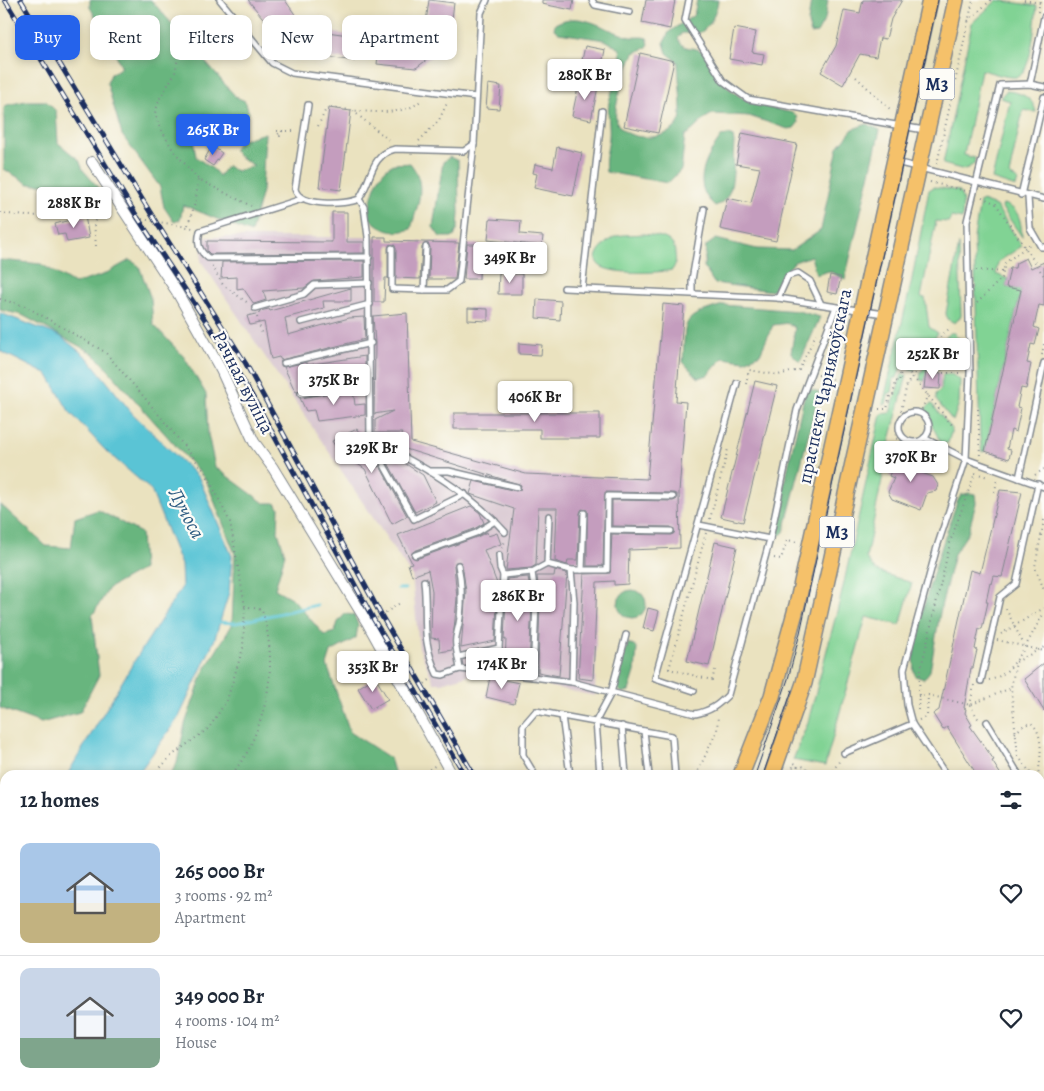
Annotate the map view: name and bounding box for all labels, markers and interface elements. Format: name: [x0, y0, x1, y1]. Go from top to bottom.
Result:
chip: Buy: [15, 15, 80, 60]
chip: Rent: [90, 15, 160, 60]
chip: Filters: [170, 15, 252, 60]
chip: New: [262, 15, 332, 60]
chip: Apartment: [342, 15, 457, 60]
pin: 280K Br: [539, 58, 631, 101]
text: 280K Br: [558, 64, 612, 86]
road number: М3: [920, 68, 954, 100]
pin: 265K Br: [167, 114, 259, 156]
text: 265K Br: [187, 119, 239, 141]
pin: 288K Br: [28, 186, 120, 229]
text: 288K Br: [48, 192, 100, 214]
pin: 349K Br: [464, 242, 556, 284]
text: 349K Br: [484, 247, 536, 269]
street label: праспект Чарняхоўскага: [792, 286, 858, 486]
street label: Рачная вуліца: [206, 326, 280, 439]
pin: 252K Br: [887, 338, 979, 380]
text: 252K Br: [907, 343, 959, 365]
pin: 375K Br: [288, 364, 380, 406]
text: 375K Br: [309, 369, 359, 391]
pin: 406K Br: [489, 380, 581, 423]
text: 406K Br: [509, 386, 561, 408]
pin: 329K Br: [326, 432, 418, 474]
text: 329K Br: [346, 437, 398, 459]
pin: 370K Br: [865, 440, 957, 483]
text: 370K Br: [885, 446, 937, 468]
water label: Лучоса: [161, 482, 211, 544]
road number: М3: [820, 516, 854, 548]
pin: 286K Br: [472, 580, 564, 622]
text: 286K Br: [492, 585, 544, 607]
pin: 174K Br: [456, 648, 548, 690]
pin: 353K Br: [327, 650, 419, 693]
text: 174K Br: [477, 653, 527, 675]
text: 353K Br: [348, 656, 398, 678]
text: 12 homes: [20, 786, 99, 814]
icon: filters: [997, 786, 1025, 814]
text: 265 000 Br: [175, 857, 265, 885]
icon: home: [60, 863, 120, 923]
icon: heart: [997, 879, 1025, 907]
text: 3 rooms · 92 m²: [175, 885, 273, 907]
text: Apartment: [175, 907, 246, 929]
text: 349 000 Br: [175, 982, 264, 1010]
icon: home: [60, 988, 120, 1048]
icon: heart: [997, 1004, 1025, 1032]
text: 4 rooms · 104 m²: [175, 1010, 280, 1032]
text: House: [175, 1032, 217, 1054]

